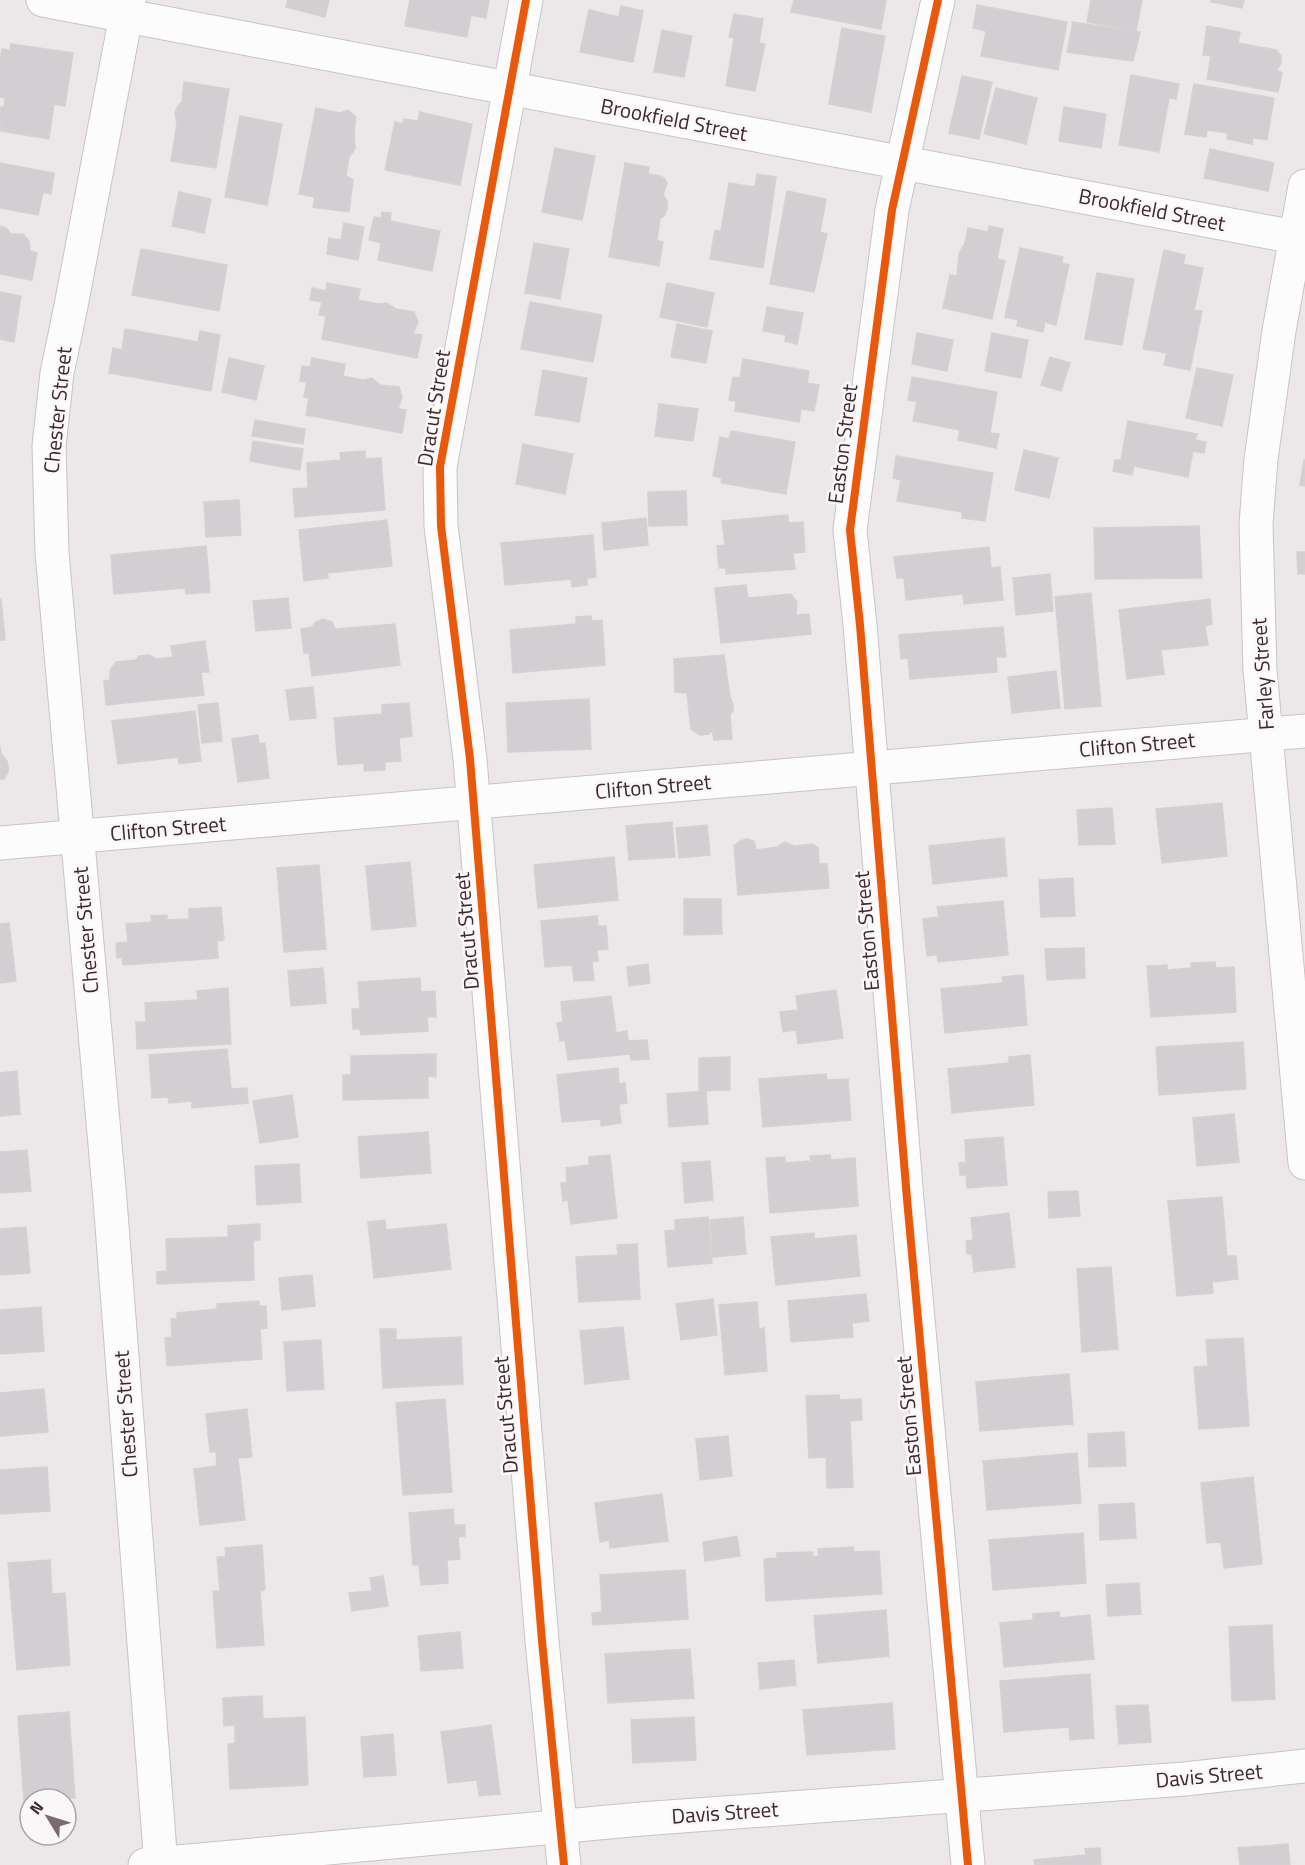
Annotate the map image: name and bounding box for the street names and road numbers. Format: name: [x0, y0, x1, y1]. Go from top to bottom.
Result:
street label: Brookfield Street: [598, 89, 751, 149]
street label: Brookfield Street: [1076, 179, 1229, 239]
street label: Chester Street: [34, 344, 80, 475]
street label: Dracut Street: [408, 347, 458, 469]
street label: Easton Street: [819, 382, 865, 506]
street label: Farley Street: [1242, 616, 1282, 731]
street label: Clifton Street: [1078, 723, 1197, 765]
street label: Clifton Street: [594, 765, 713, 807]
street label: Clifton Street: [109, 807, 228, 849]
street label: Chester Street: [63, 865, 106, 995]
street label: Easton Street: [845, 869, 887, 992]
street label: Dracut Street: [445, 870, 487, 991]
street label: Chester Street: [105, 1349, 145, 1479]
street label: Dracut Street: [484, 1354, 526, 1475]
street label: Easton Street: [887, 1354, 929, 1477]
street label: Davis Street: [1154, 1754, 1264, 1796]
street label: Davis Street: [670, 1792, 780, 1832]

